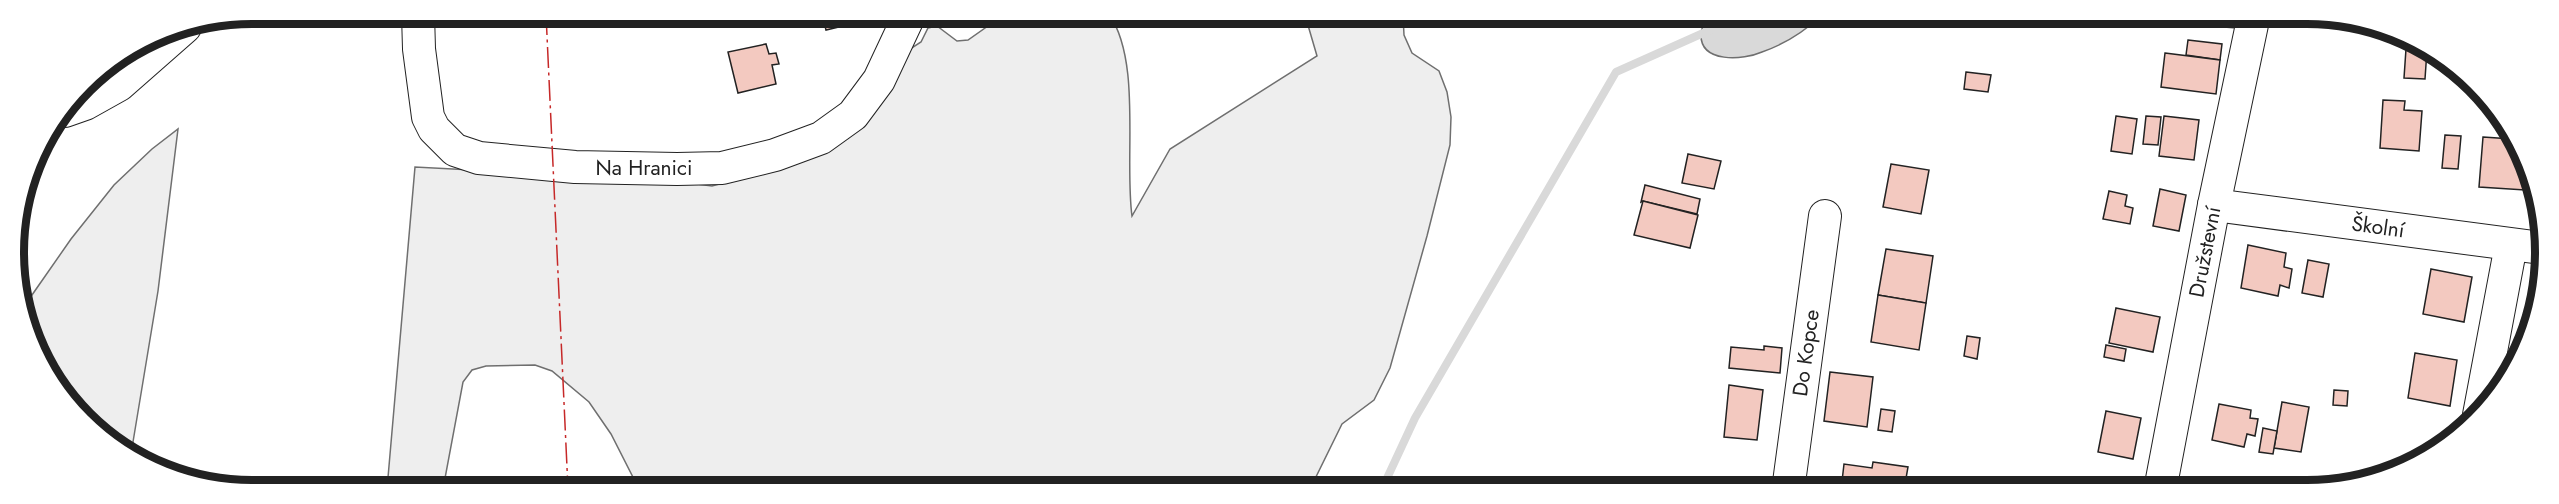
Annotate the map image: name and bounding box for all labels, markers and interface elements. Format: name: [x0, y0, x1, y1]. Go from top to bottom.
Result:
street label: Na Hranici: [596, 153, 692, 183]
street label: Družstevní: [2182, 203, 2229, 300]
street label: Školní: [2350, 208, 2408, 246]
street label: Do Kopce: [1785, 307, 1827, 398]

